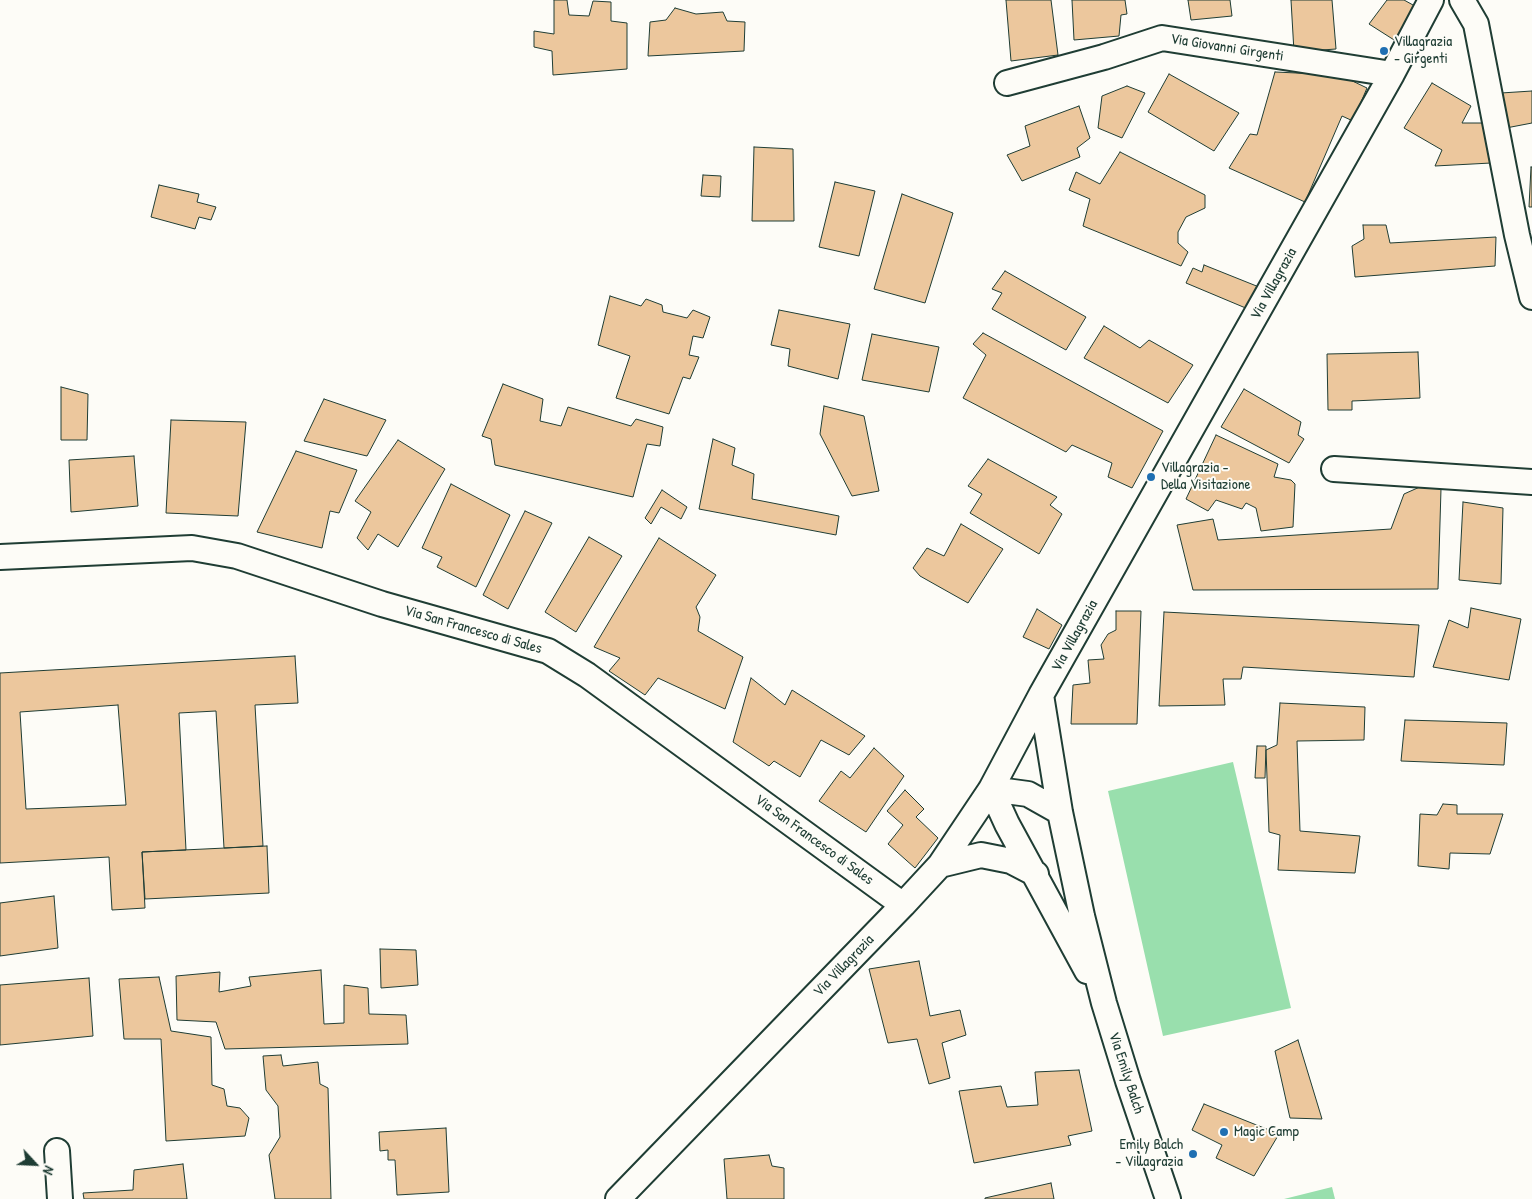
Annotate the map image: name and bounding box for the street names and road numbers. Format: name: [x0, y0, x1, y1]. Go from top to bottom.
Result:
street label: Via Giovanni Girgenti: [1169, 30, 1285, 66]
street label: Via Villagrazia: [1247, 245, 1301, 323]
street label: Via Villagrazia: [1048, 597, 1102, 675]
street label: Via San Francesco di Sales: [402, 602, 544, 658]
street label: Via San Francesco di Sales: [751, 791, 877, 889]
street label: Via Villagrazia: [810, 931, 878, 1001]
street label: Via Emily Balch: [1104, 1030, 1148, 1116]

